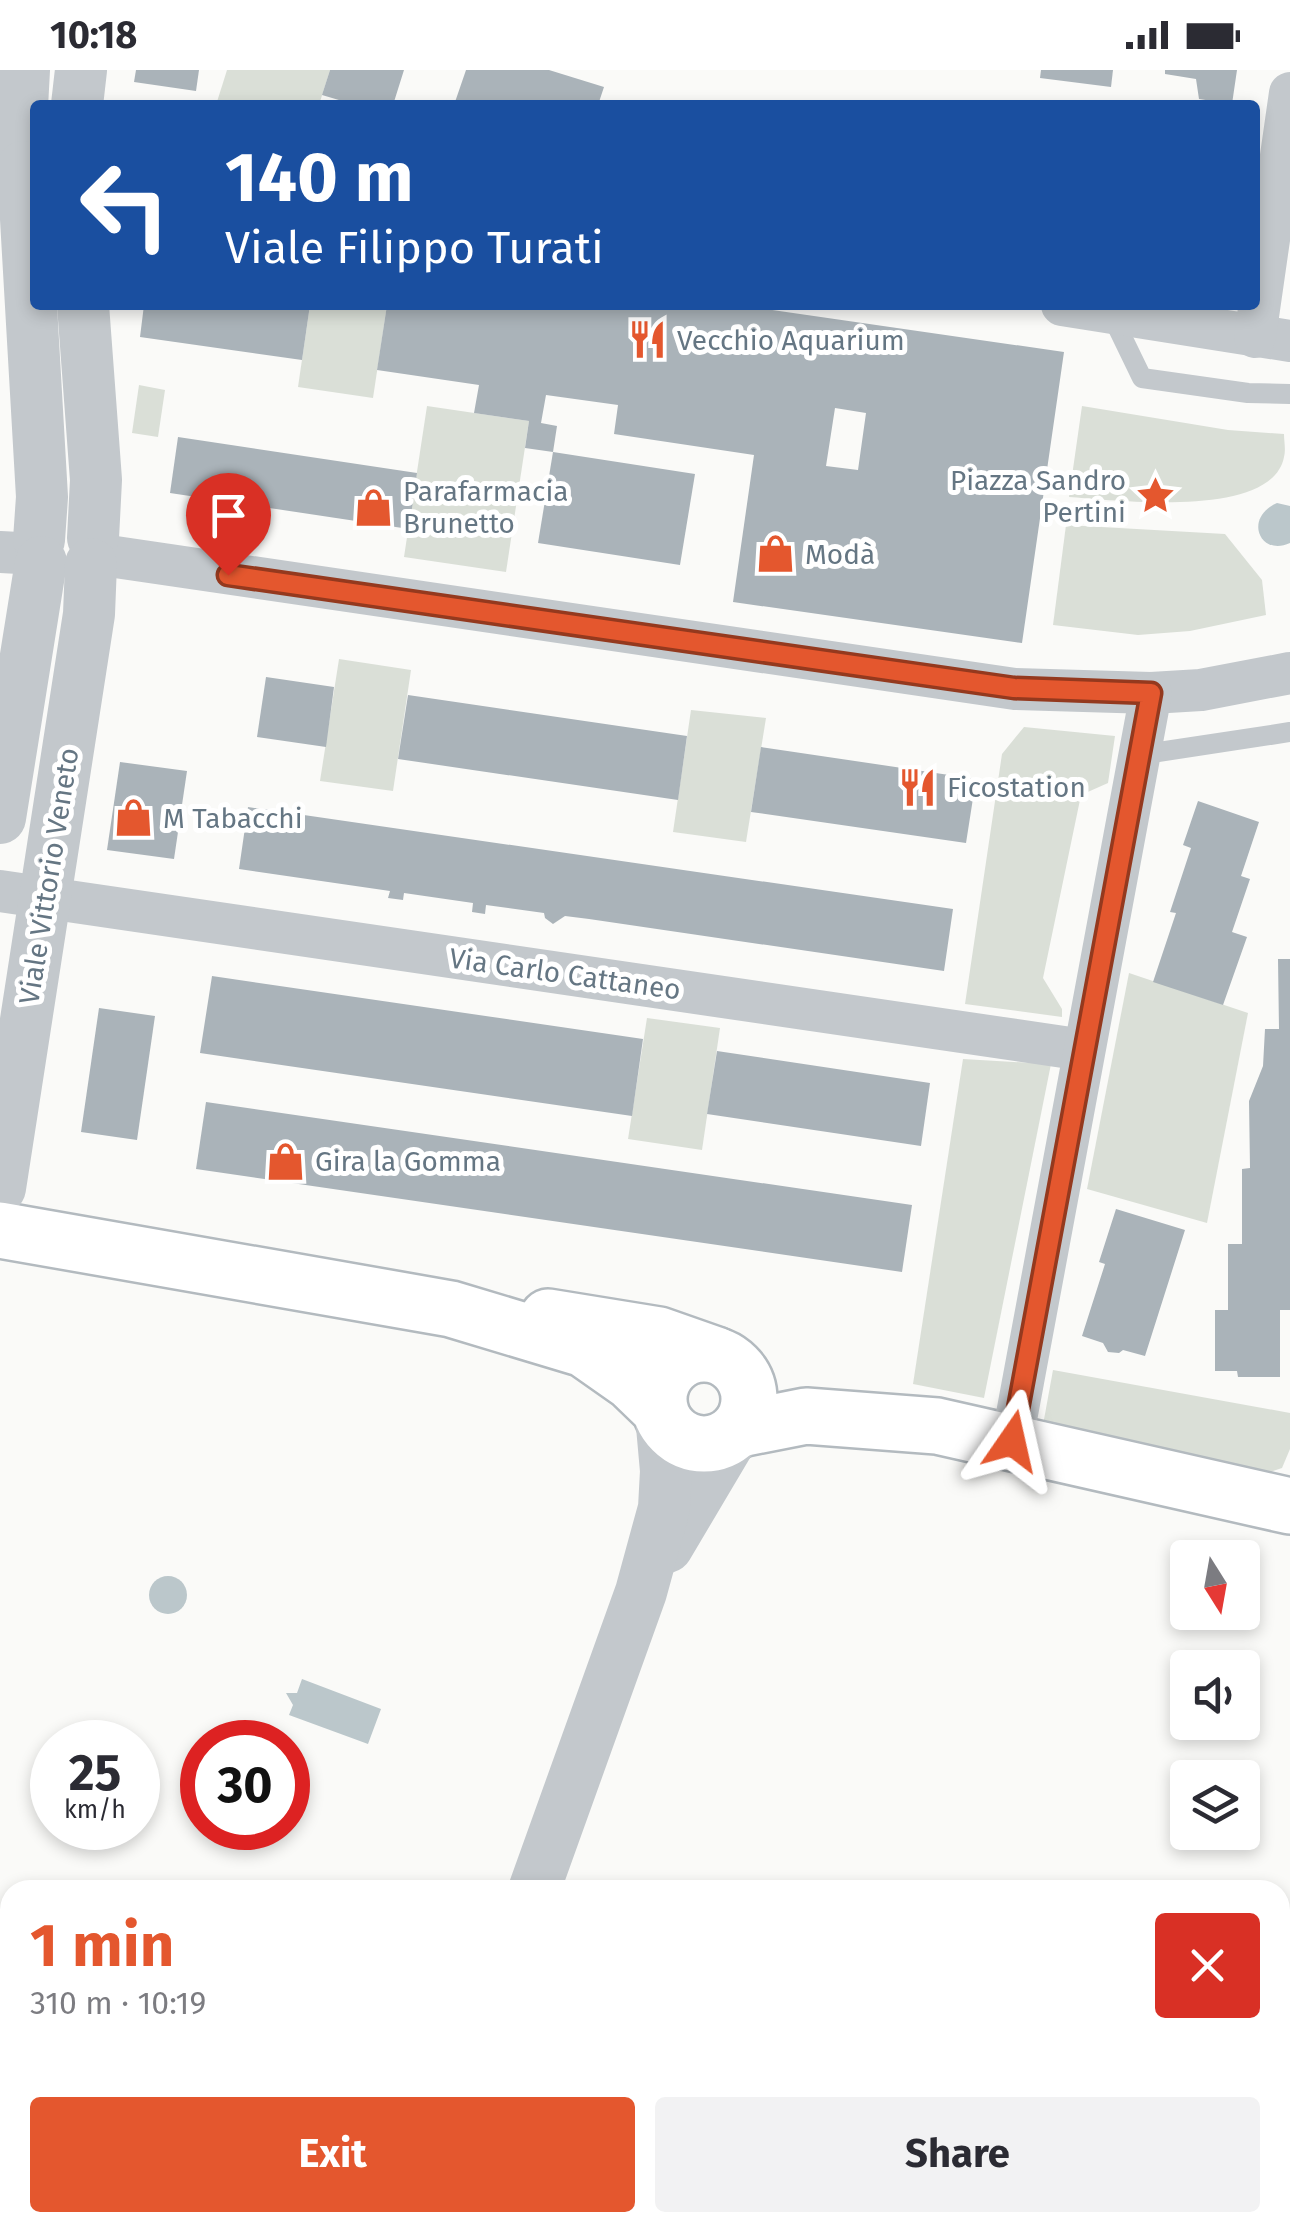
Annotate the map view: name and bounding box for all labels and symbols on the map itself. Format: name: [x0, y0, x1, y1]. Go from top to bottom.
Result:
restaurant icon: Vecchio Aquarium: [626, 319, 668, 361]
place label: Vecchio Aquarium: [677, 324, 905, 357]
place label: Piazza Sandro Pertini: [950, 464, 1126, 529]
pin: [186, 473, 271, 576]
place label: Parafarmacia Brunetto: [403, 475, 569, 540]
place icon: Piazza Sandro Pertini: [1135, 475, 1177, 517]
shop icon: Parafarmacia Brunetto: [352, 486, 394, 528]
shop icon: Modà: [754, 533, 796, 575]
place label: Modà: [805, 538, 875, 571]
street label: Viale Vittorio Veneto: [12, 745, 86, 1007]
restaurant icon: Ficostation: [896, 766, 938, 808]
place label: Ficostation: [947, 771, 1086, 804]
shop icon: M Tabacchi: [112, 797, 154, 839]
place label: M Tabacchi: [163, 802, 303, 835]
street label: Via Carlo Cattaneo: [447, 941, 683, 1007]
shop icon: Gira la Gomma: [264, 1140, 306, 1182]
place label: Gira la Gomma: [315, 1145, 501, 1178]
position arrow: [960, 1389, 1064, 1493]
north arrow: [1170, 1540, 1260, 1630]
speed limit sign: 30: [180, 1720, 310, 1850]

